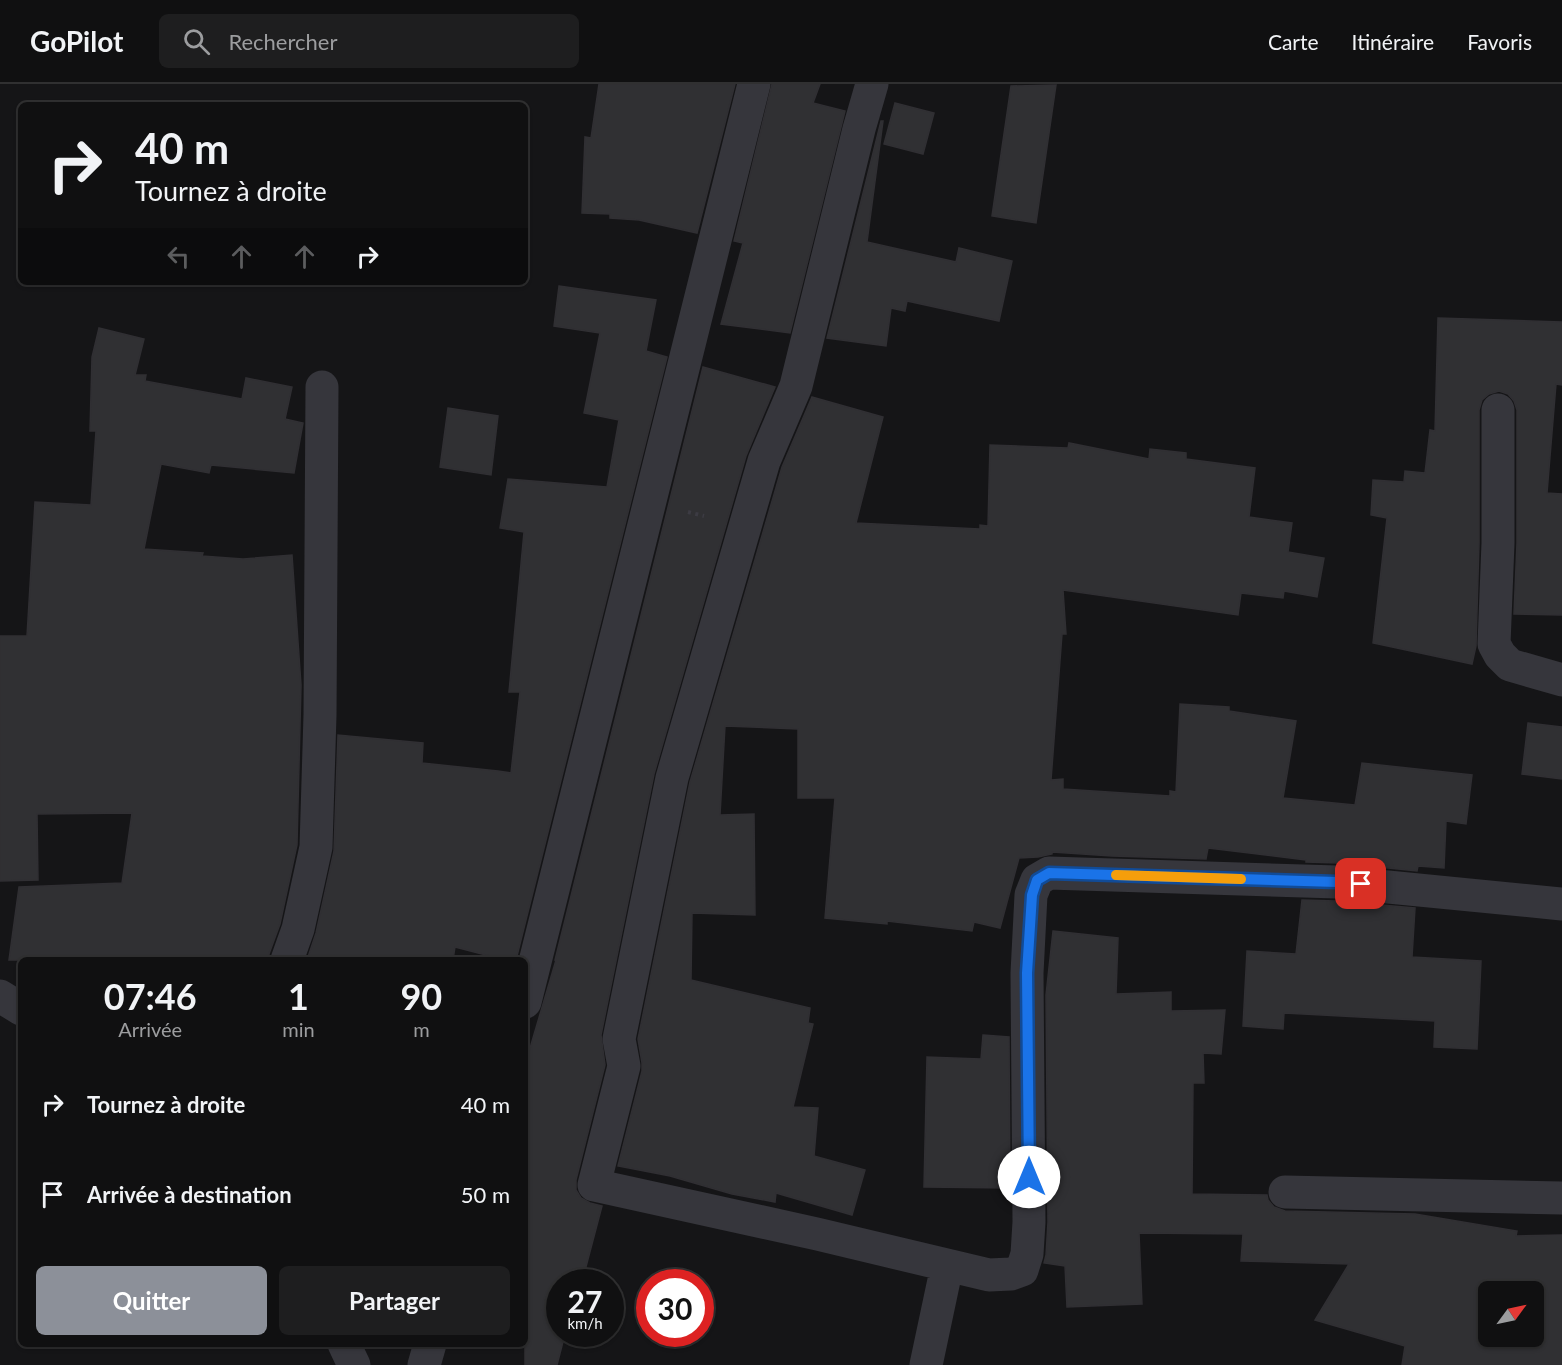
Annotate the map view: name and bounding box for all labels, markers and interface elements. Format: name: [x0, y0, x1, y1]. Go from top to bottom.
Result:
search box: [159, 14, 579, 68]
text: GoPilot: [30, 24, 123, 58]
icon: search: [180, 25, 213, 58]
text: Rechercher: [228, 28, 337, 55]
text: Carte: [1268, 29, 1319, 54]
text: Itinéraire: [1352, 29, 1434, 54]
text: Favoris: [1467, 29, 1532, 54]
text: 40 m: [135, 123, 229, 173]
icon: right: [36, 126, 114, 204]
text: Tournez à droite: [135, 174, 327, 207]
icon: left: [162, 240, 195, 273]
icon: ahead: [225, 240, 258, 273]
icon: ahead: [288, 240, 321, 273]
icon: right: [351, 240, 384, 273]
pin: [1335, 858, 1386, 909]
icon: arrive: [1344, 867, 1377, 900]
text: 07:46: [104, 974, 197, 1018]
text: 1: [288, 974, 309, 1018]
text: 90: [400, 974, 442, 1018]
text: Arrivée: [118, 1017, 182, 1041]
text: min: [282, 1017, 315, 1041]
text: m: [413, 1017, 430, 1041]
icon: right: [36, 1088, 69, 1121]
text: Tournez à droite: [87, 1091, 245, 1118]
text: 40 m: [461, 1091, 510, 1118]
position arrow: [997, 1145, 1061, 1209]
icon: arrive: [36, 1178, 69, 1211]
text: Arrivée à destination: [87, 1181, 292, 1208]
text: 50 m: [461, 1181, 510, 1208]
button: Quitter: [36, 1266, 267, 1335]
button: Partager: [279, 1266, 510, 1335]
speed limit sign: 30: [636, 1269, 714, 1347]
north arrow: [1478, 1281, 1544, 1347]
map controls: [1478, 1281, 1544, 1347]
text: 27: [568, 1283, 602, 1319]
text: km/h: [567, 1314, 603, 1332]

